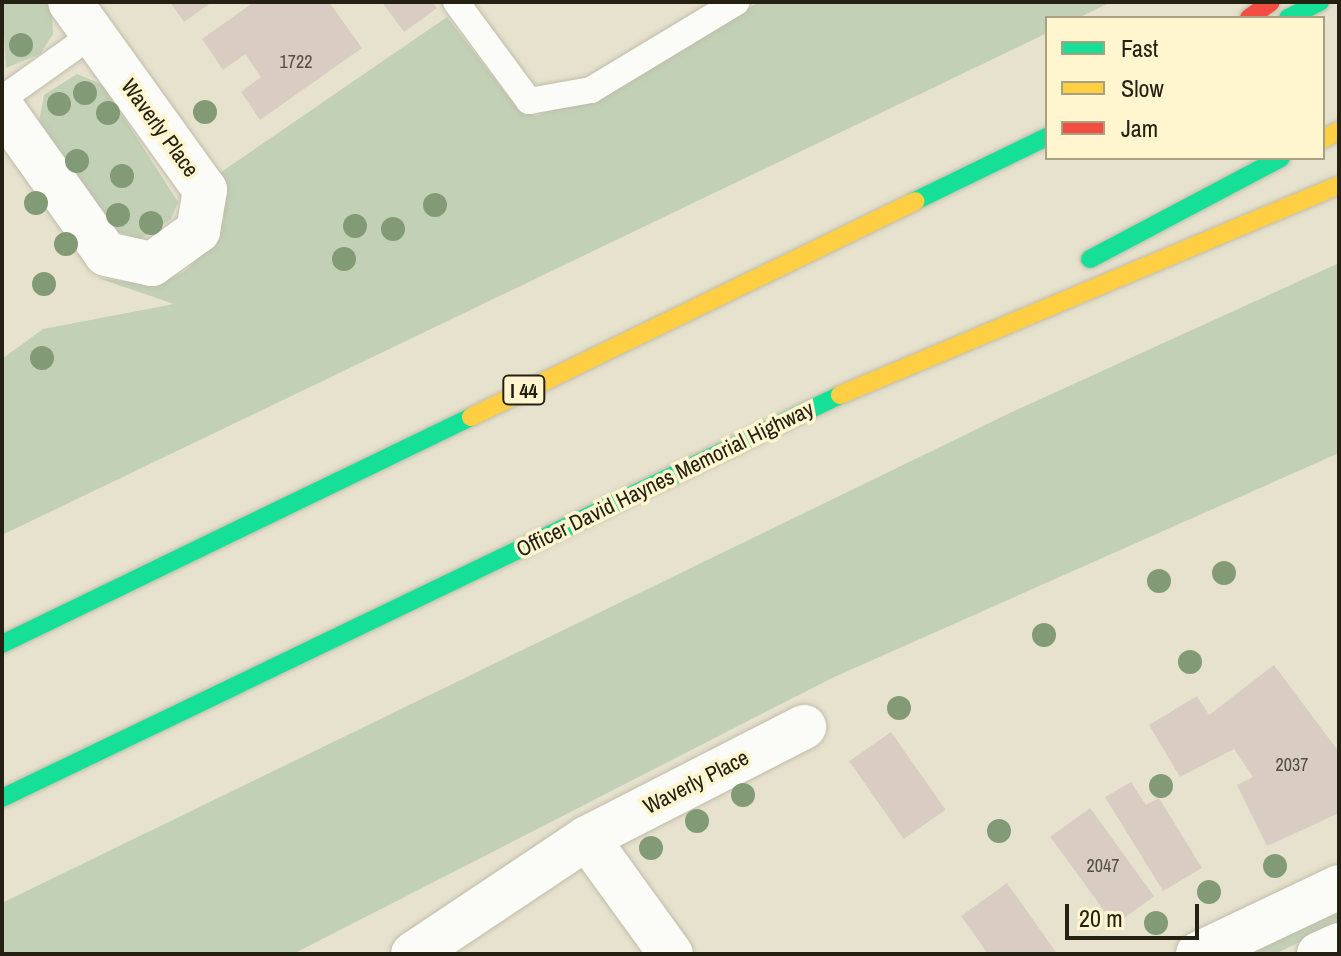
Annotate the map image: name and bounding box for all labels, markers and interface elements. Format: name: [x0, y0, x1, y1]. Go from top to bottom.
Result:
legend: [1045, 16, 1325, 160]
text: Fast: [1121, 32, 1158, 64]
house number: 1722: [280, 51, 312, 73]
text: Slow: [1121, 72, 1164, 104]
street label: Waverly Place: [116, 74, 204, 182]
text: Jam: [1121, 112, 1158, 144]
road number: I 44: [502, 374, 546, 406]
street label: Officer David Haynes Memorial Highway: [512, 395, 818, 563]
street label: Waverly Place: [639, 744, 753, 820]
house number: 2037: [1276, 754, 1308, 776]
house number: 2047: [1087, 855, 1119, 877]
scale bar: [1069, 888, 1203, 938]
text: 20 m: [1079, 902, 1123, 934]

